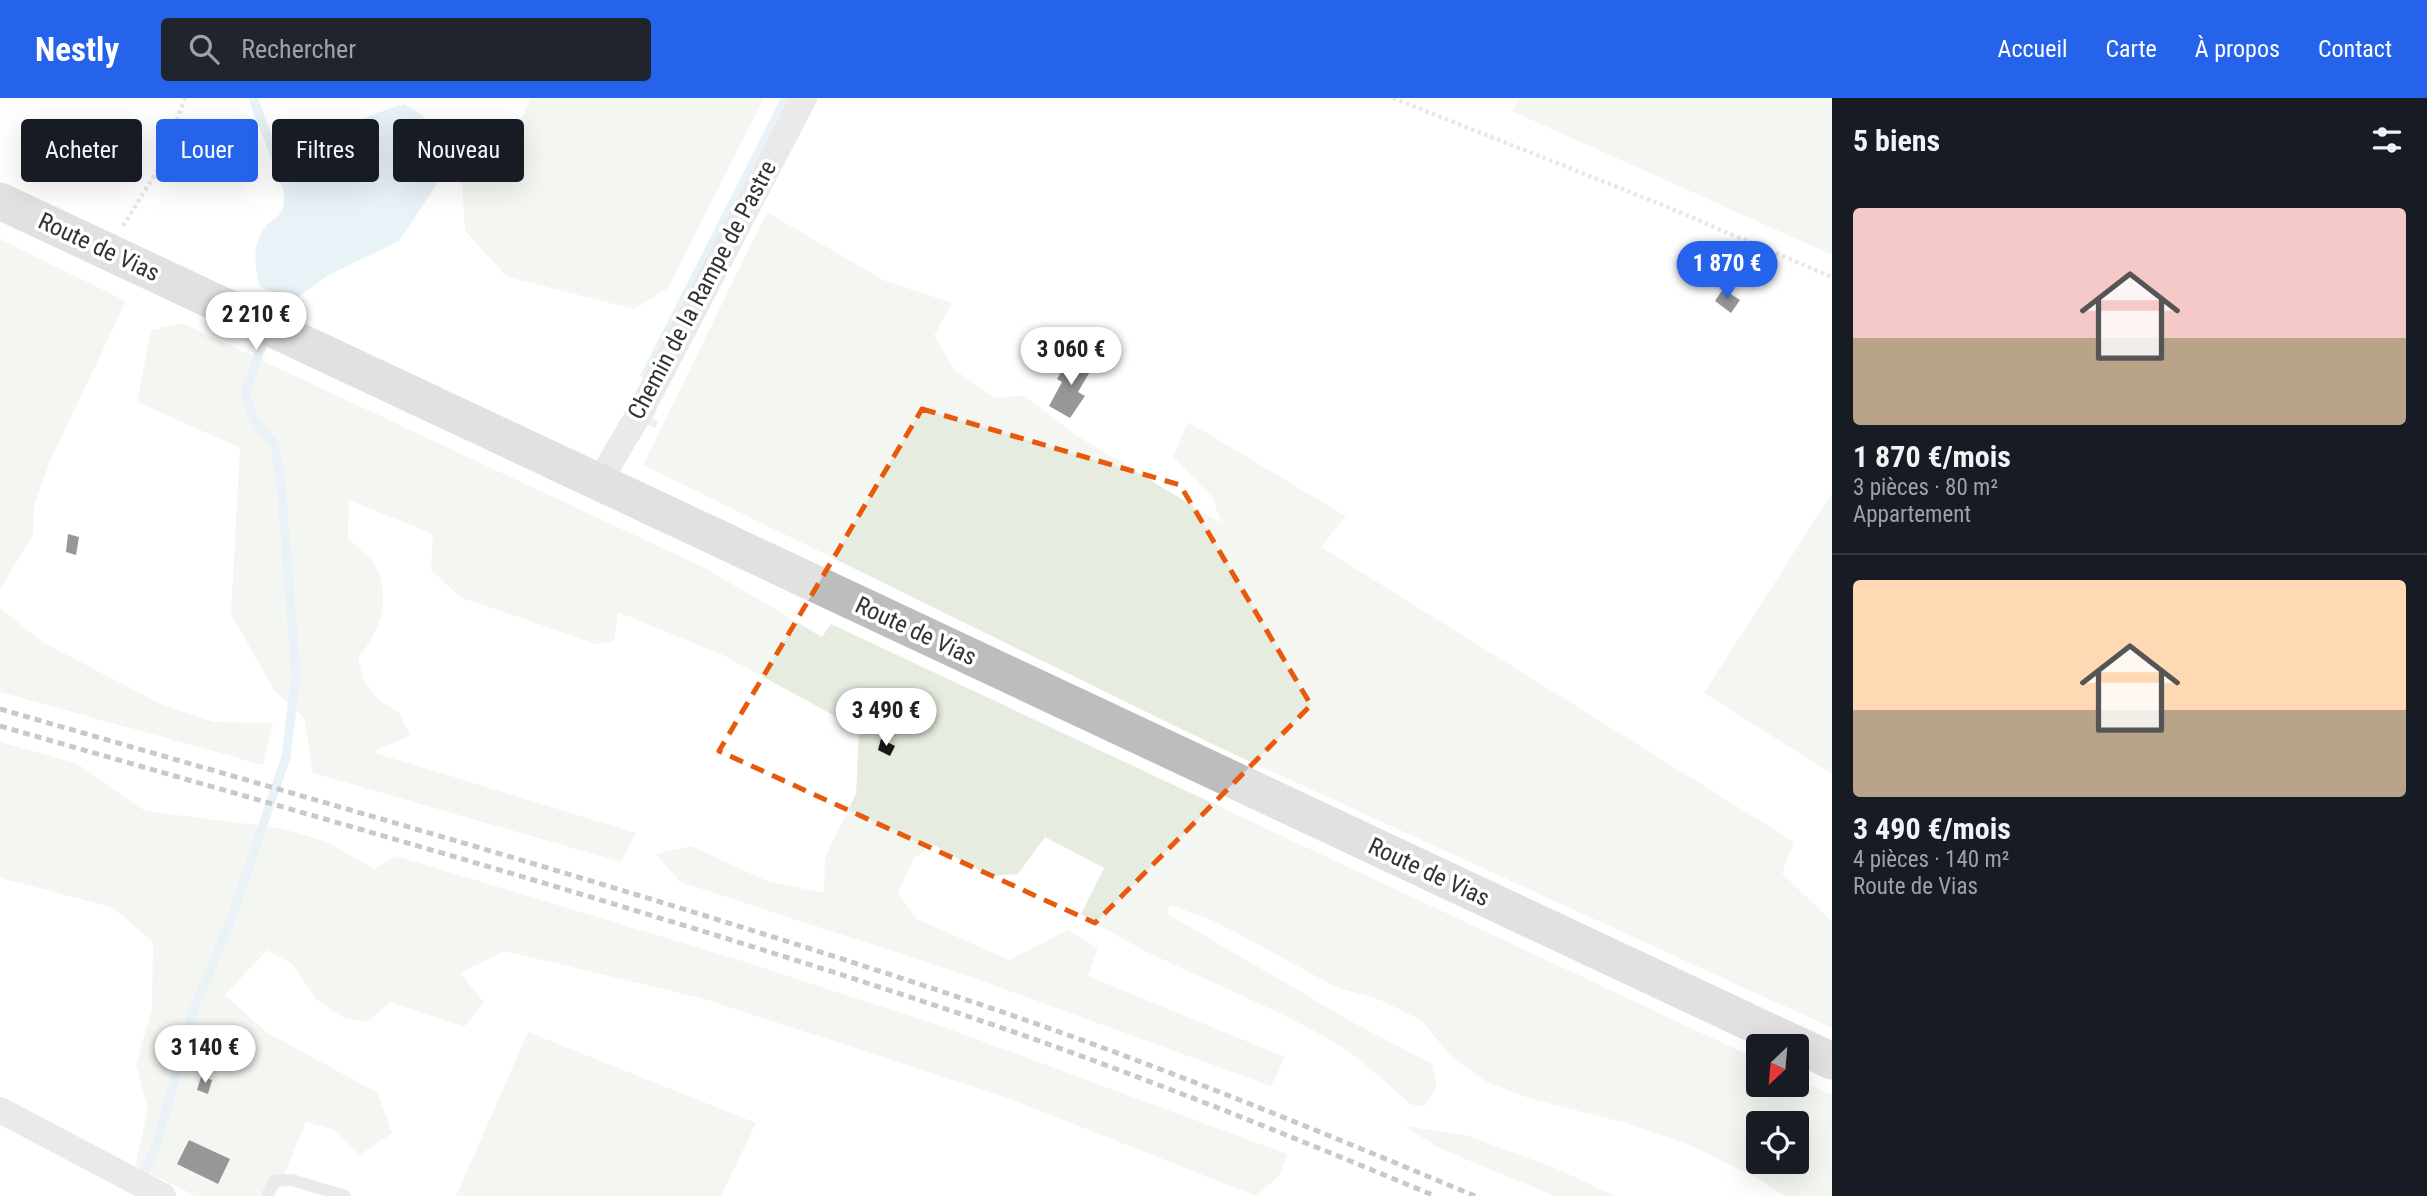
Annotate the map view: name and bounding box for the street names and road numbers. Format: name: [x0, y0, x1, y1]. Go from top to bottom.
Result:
street label: Chemin de la Rampe de Pastre: [622, 156, 782, 424]
street label: Route de Vias: [34, 207, 164, 287]
street label: Route de Vias: [851, 591, 981, 671]
street label: Route de Vias: [1364, 832, 1494, 912]

